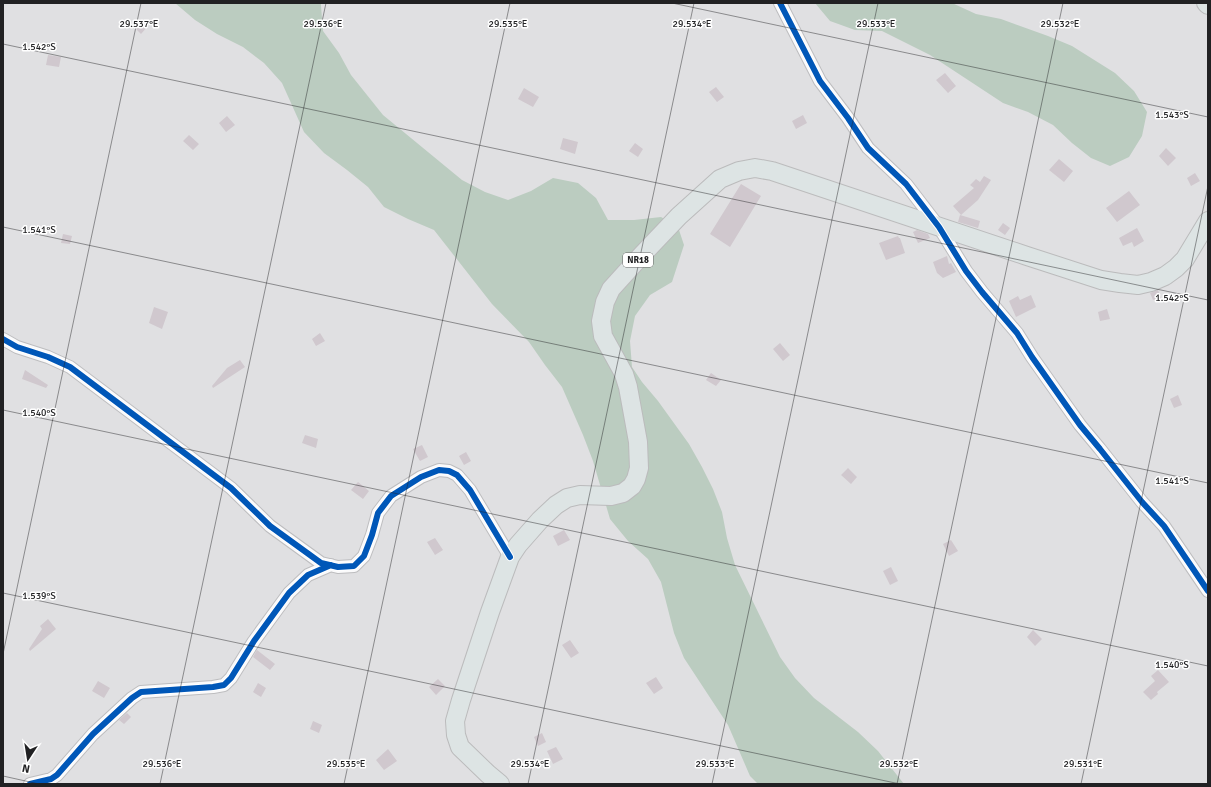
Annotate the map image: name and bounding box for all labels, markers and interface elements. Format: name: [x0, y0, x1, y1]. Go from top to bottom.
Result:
text: 29.537°E: [120, 18, 159, 30]
text: 29.536°E: [304, 18, 343, 30]
text: 29.535°E: [489, 18, 528, 30]
text: 29.534°E: [673, 18, 712, 30]
text: 29.533°E: [857, 18, 896, 30]
text: 29.532°E: [1041, 18, 1080, 30]
text: 1.542°S: [22, 41, 56, 53]
text: 1.543°S: [1155, 109, 1189, 121]
text: 1.541°S: [22, 224, 56, 236]
road number: NR18: [623, 253, 653, 267]
text: 1.542°S: [1155, 292, 1189, 304]
text: 1.540°S: [22, 407, 56, 419]
text: 1.541°S: [1155, 475, 1189, 487]
text: 1.539°S: [22, 590, 56, 602]
text: 1.540°S: [1155, 659, 1189, 671]
north arrow: [8, 739, 48, 779]
text: 29.536°E: [143, 758, 182, 770]
text: 29.535°E: [327, 758, 366, 770]
text: 29.534°E: [511, 758, 550, 770]
text: 29.533°E: [696, 758, 735, 770]
text: 29.532°E: [880, 758, 919, 770]
text: 29.531°E: [1064, 758, 1103, 770]
text: N: [21, 761, 31, 775]

